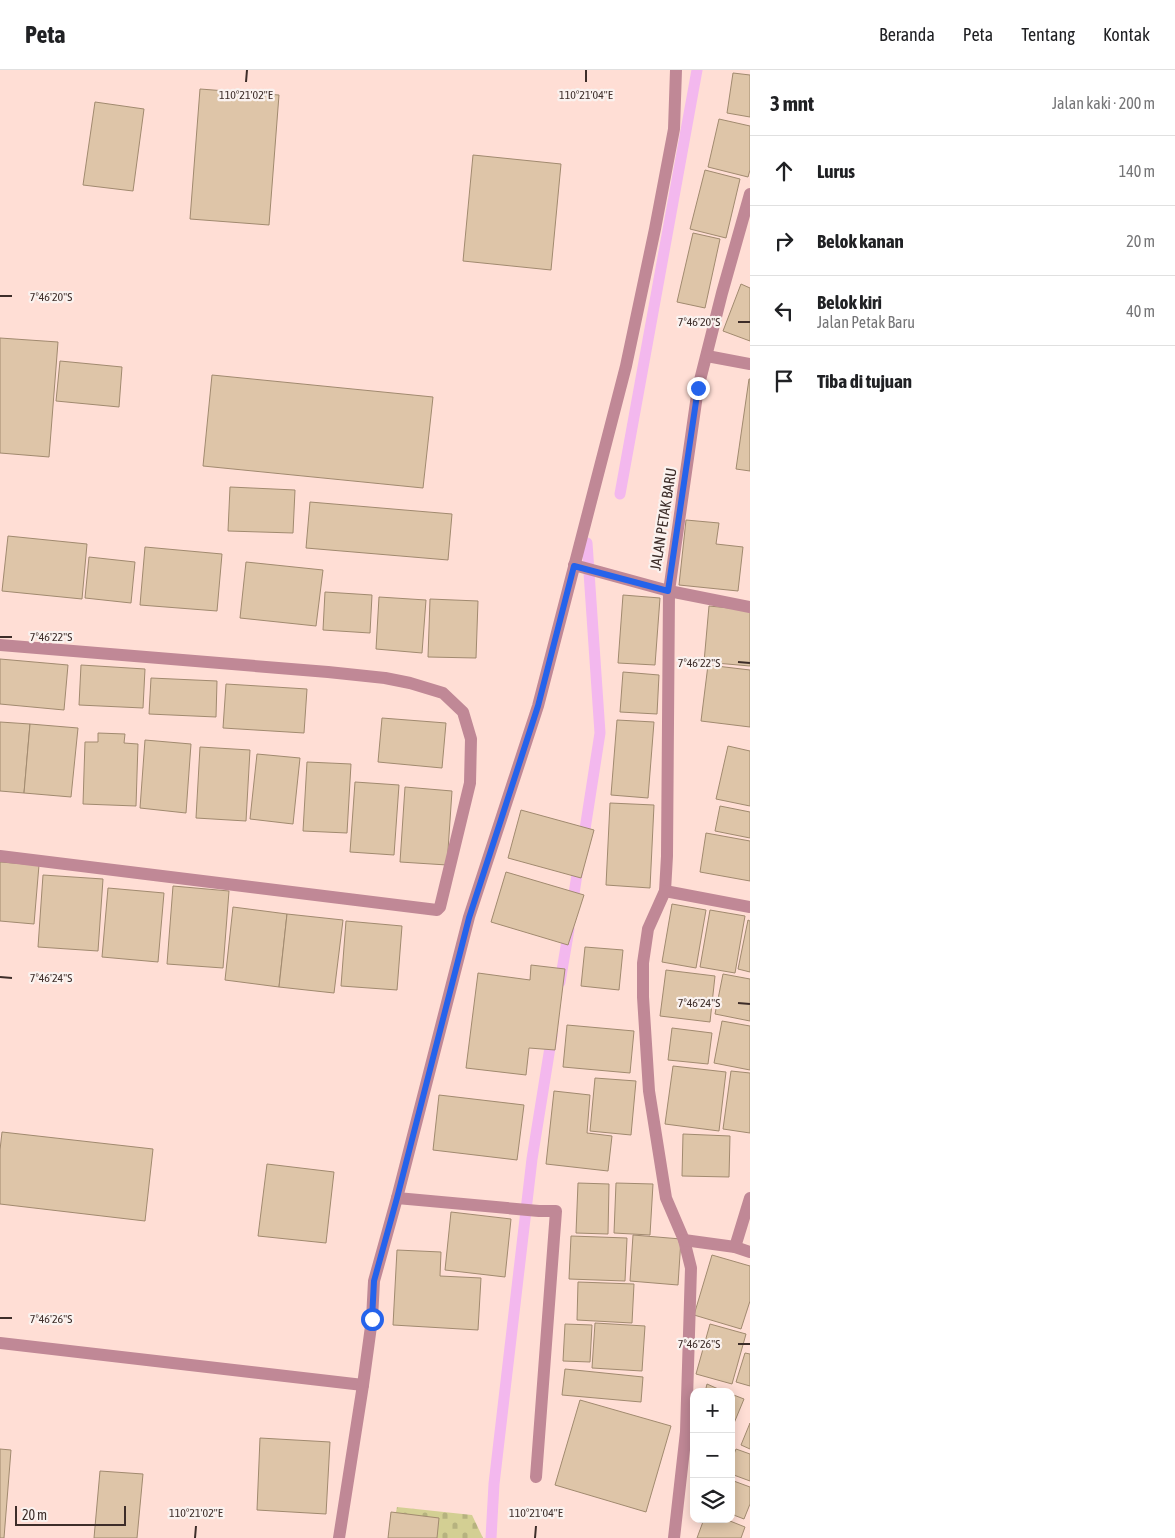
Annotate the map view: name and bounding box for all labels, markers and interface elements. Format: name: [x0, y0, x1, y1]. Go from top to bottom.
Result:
text: Peta: [25, 21, 66, 48]
text: Beranda: [879, 24, 935, 45]
text: Peta: [963, 24, 993, 45]
text: Tentang: [1021, 24, 1075, 45]
text: Kontak: [1103, 24, 1150, 45]
text: 110°21'02"E: [219, 88, 273, 102]
text: 110°21'04"E: [559, 88, 613, 102]
text: 3 mnt: [770, 91, 814, 115]
text: Jalan kaki · 200 m: [1052, 94, 1155, 112]
icon: ahead: [770, 157, 798, 185]
text: Lurus: [817, 160, 855, 182]
text: 140 m: [1119, 162, 1155, 180]
icon: right: [770, 227, 798, 255]
text: Belok kanan: [817, 230, 904, 252]
text: 20 m: [1126, 232, 1155, 250]
text: 7°46'20"S: [30, 290, 72, 304]
text: Belok kiri: [817, 291, 882, 313]
icon: left: [770, 297, 798, 325]
text: 40 m: [1126, 302, 1155, 320]
text: Jalan Petak Baru: [817, 313, 915, 331]
text: 7°46'20"S: [678, 315, 720, 329]
icon: arrive: [770, 367, 798, 395]
text: Tiba di tujuan: [817, 370, 912, 392]
route end: [687, 377, 710, 400]
street label: JALAN PETAK BARU: [647, 467, 679, 571]
text: 7°46'22"S: [30, 630, 72, 644]
text: 7°46'22"S: [678, 656, 720, 670]
text: 7°46'24"S: [30, 971, 72, 985]
text: 7°46'24"S: [678, 996, 720, 1010]
route start: [361, 1308, 384, 1331]
text: 7°46'26"S: [30, 1312, 72, 1326]
text: 7°46'26"S: [678, 1337, 720, 1351]
map controls: [690, 1388, 735, 1523]
button: +: [690, 1388, 735, 1433]
button: −: [690, 1433, 735, 1478]
button: layers: [690, 1478, 735, 1523]
scale bar: [15, 1503, 126, 1526]
text: 110°21'02"E: [169, 1506, 223, 1520]
text: 110°21'04"E: [509, 1506, 563, 1520]
text: 20 m: [22, 1507, 47, 1523]

